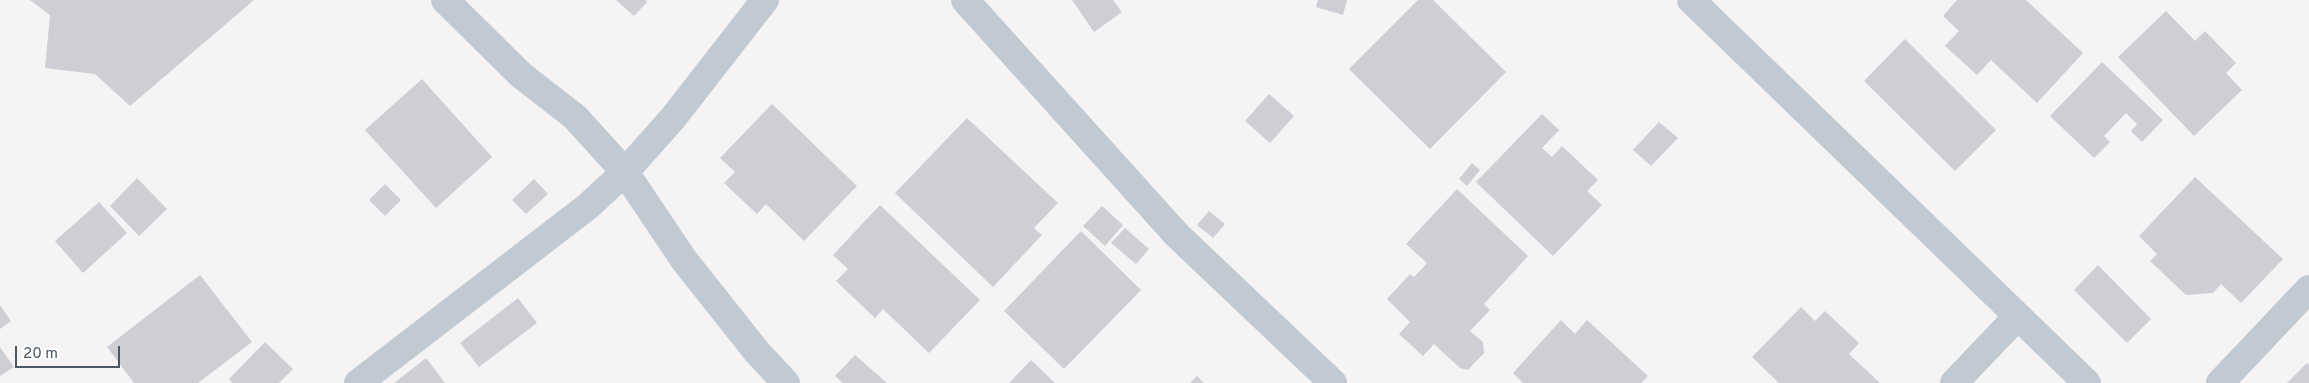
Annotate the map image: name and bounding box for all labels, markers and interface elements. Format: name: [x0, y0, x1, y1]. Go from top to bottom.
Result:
scale bar: [18, 336, 122, 368]
text: 20 m: [23, 345, 58, 364]

